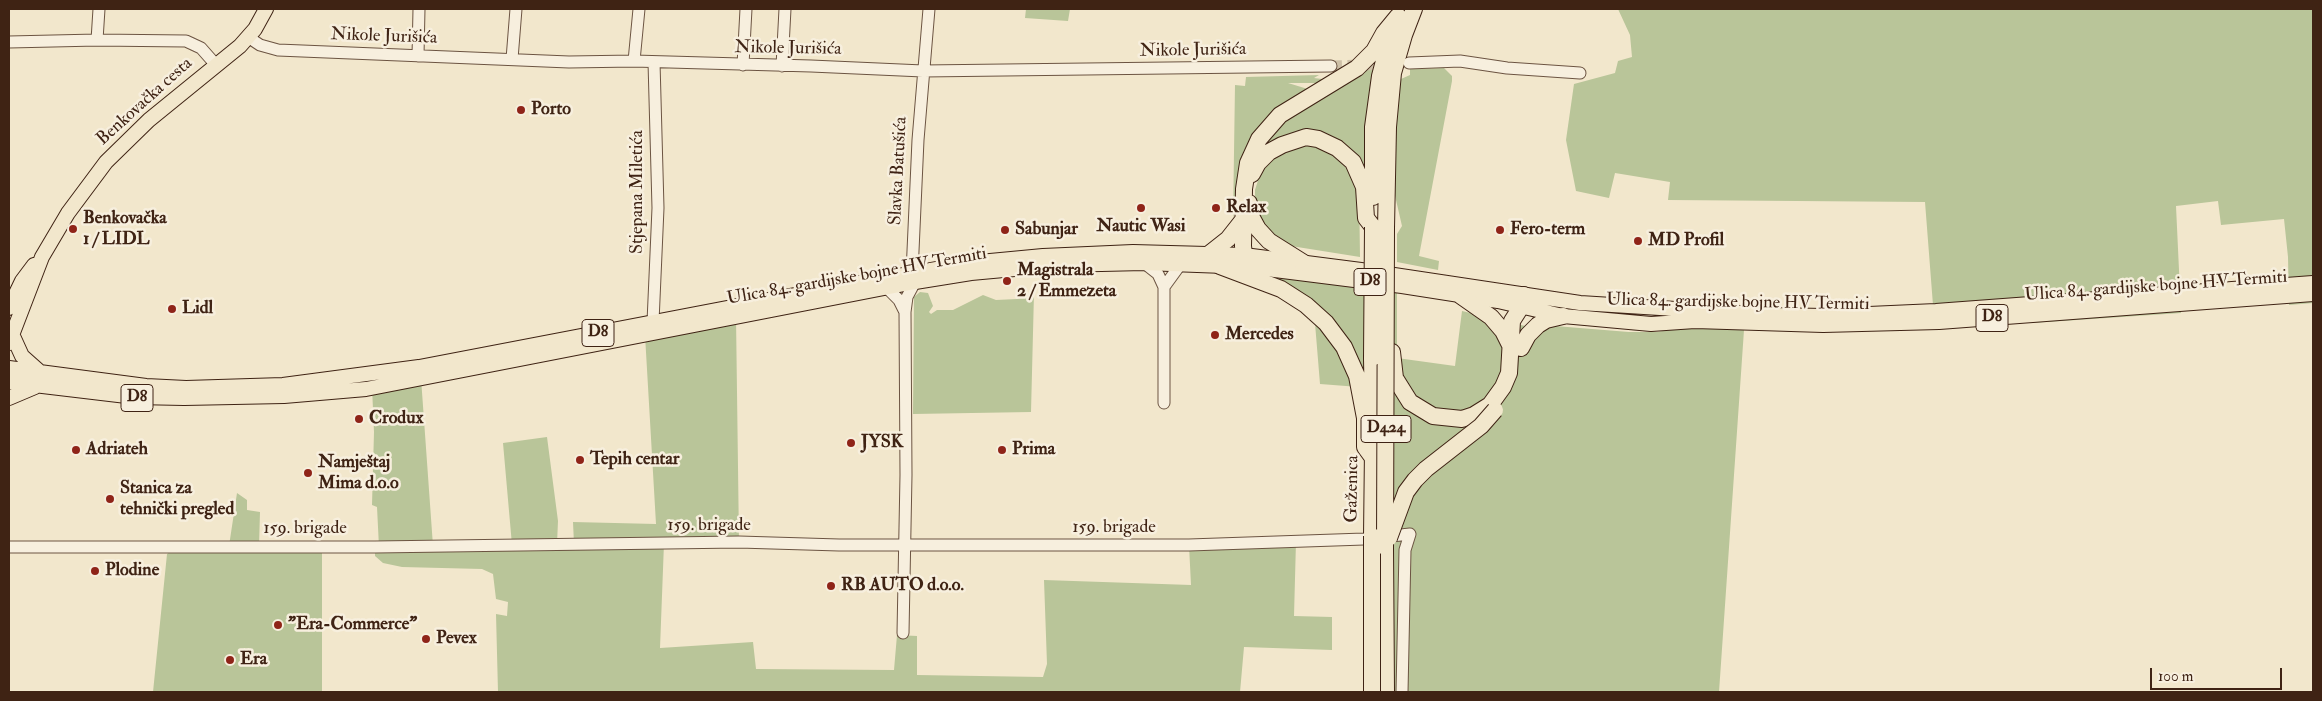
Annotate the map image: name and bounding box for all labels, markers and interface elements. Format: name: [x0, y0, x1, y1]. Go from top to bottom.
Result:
street label: Nikole Jurišića: [330, 24, 438, 50]
street label: Nikole Jurišića: [734, 37, 842, 61]
street label: Nikole Jurišića: [1139, 39, 1247, 63]
street label: Benkovačka cesta: [93, 53, 197, 151]
place label: Porto: [531, 99, 571, 121]
marker: Porto: [515, 104, 527, 116]
street label: Slavka Batušića: [885, 116, 913, 226]
street label: Stjepana Miletića: [627, 130, 649, 254]
place label: Relax: [1226, 197, 1266, 219]
marker: Nautic Wasi: [1135, 202, 1147, 214]
marker: Relax: [1210, 202, 1222, 214]
place label: Benkovačka 1 / LIDL: [83, 208, 167, 250]
place label: Nautic Wasi: [1096, 216, 1186, 238]
place label: Sabunjar: [1015, 219, 1078, 241]
place label: Fero-term: [1510, 219, 1585, 241]
marker: Benkovačka 1 / LIDL: [67, 223, 79, 235]
marker: Sabunjar: [999, 224, 1011, 236]
marker: Fero-term: [1494, 224, 1506, 236]
place label: MD Profil: [1648, 230, 1724, 252]
marker: MD Profil: [1632, 235, 1644, 247]
street label: Ulica 84. gardijske bojne HV Termiti: [726, 244, 988, 310]
place label: Magistrala 2 / Emmezeta: [1017, 260, 1116, 302]
street label: Ulica 84. gardijske bojne HV Termiti: [2024, 267, 2288, 307]
road number: D8: [1354, 268, 1386, 296]
marker: Magistrala 2 / Emmezeta: [1001, 275, 1013, 287]
street label: Ulica 84. gardijske bojne HV Termiti: [1606, 290, 1870, 316]
place label: Lidl: [182, 298, 213, 320]
marker: Lidl: [166, 303, 178, 315]
road number: D8: [1976, 304, 2008, 332]
road number: D8: [582, 319, 614, 346]
place label: Mercedes: [1225, 324, 1294, 346]
marker: Mercedes: [1209, 329, 1221, 341]
road number: D8: [121, 384, 153, 412]
place label: Crodux: [369, 408, 423, 430]
marker: Crodux: [353, 413, 365, 425]
road number: D424: [1361, 416, 1411, 442]
place label: JYSK: [861, 432, 903, 454]
marker: JYSK: [845, 437, 857, 449]
place label: Adriateh: [86, 439, 148, 461]
place label: Prima: [1012, 439, 1055, 461]
marker: Adriateh: [70, 444, 82, 456]
marker: Prima: [996, 444, 1008, 456]
place label: Tepih centar: [590, 449, 680, 471]
place label: Namještaj Mima d.o.o: [318, 452, 399, 494]
marker: Tepih centar: [574, 454, 586, 466]
street label: Gaženica: [1342, 455, 1364, 523]
marker: Namještaj Mima d.o.o: [302, 467, 314, 479]
place label: Stanica za tehnički pregled: [120, 478, 234, 520]
marker: Stanica za tehnički pregled: [104, 493, 116, 505]
street label: 159. brigade: [667, 515, 751, 537]
street label: 159. brigade: [1072, 517, 1156, 539]
street label: 159. brigade: [263, 518, 347, 540]
place label: Plodine: [105, 560, 159, 582]
marker: Plodine: [89, 565, 101, 577]
place label: RB AUTO d.o.o.: [841, 575, 964, 597]
marker: RB AUTO d.o.o.: [825, 580, 837, 592]
place label: "Era-Commerce": [288, 614, 417, 636]
marker: "Era-Commerce": [272, 619, 284, 631]
place label: Pevex: [436, 628, 477, 650]
marker: Pevex: [420, 633, 432, 645]
place label: Era: [240, 649, 267, 671]
marker: Era: [224, 654, 236, 666]
scale bar: [2152, 658, 2284, 690]
text: 100 m: [2158, 667, 2193, 686]

